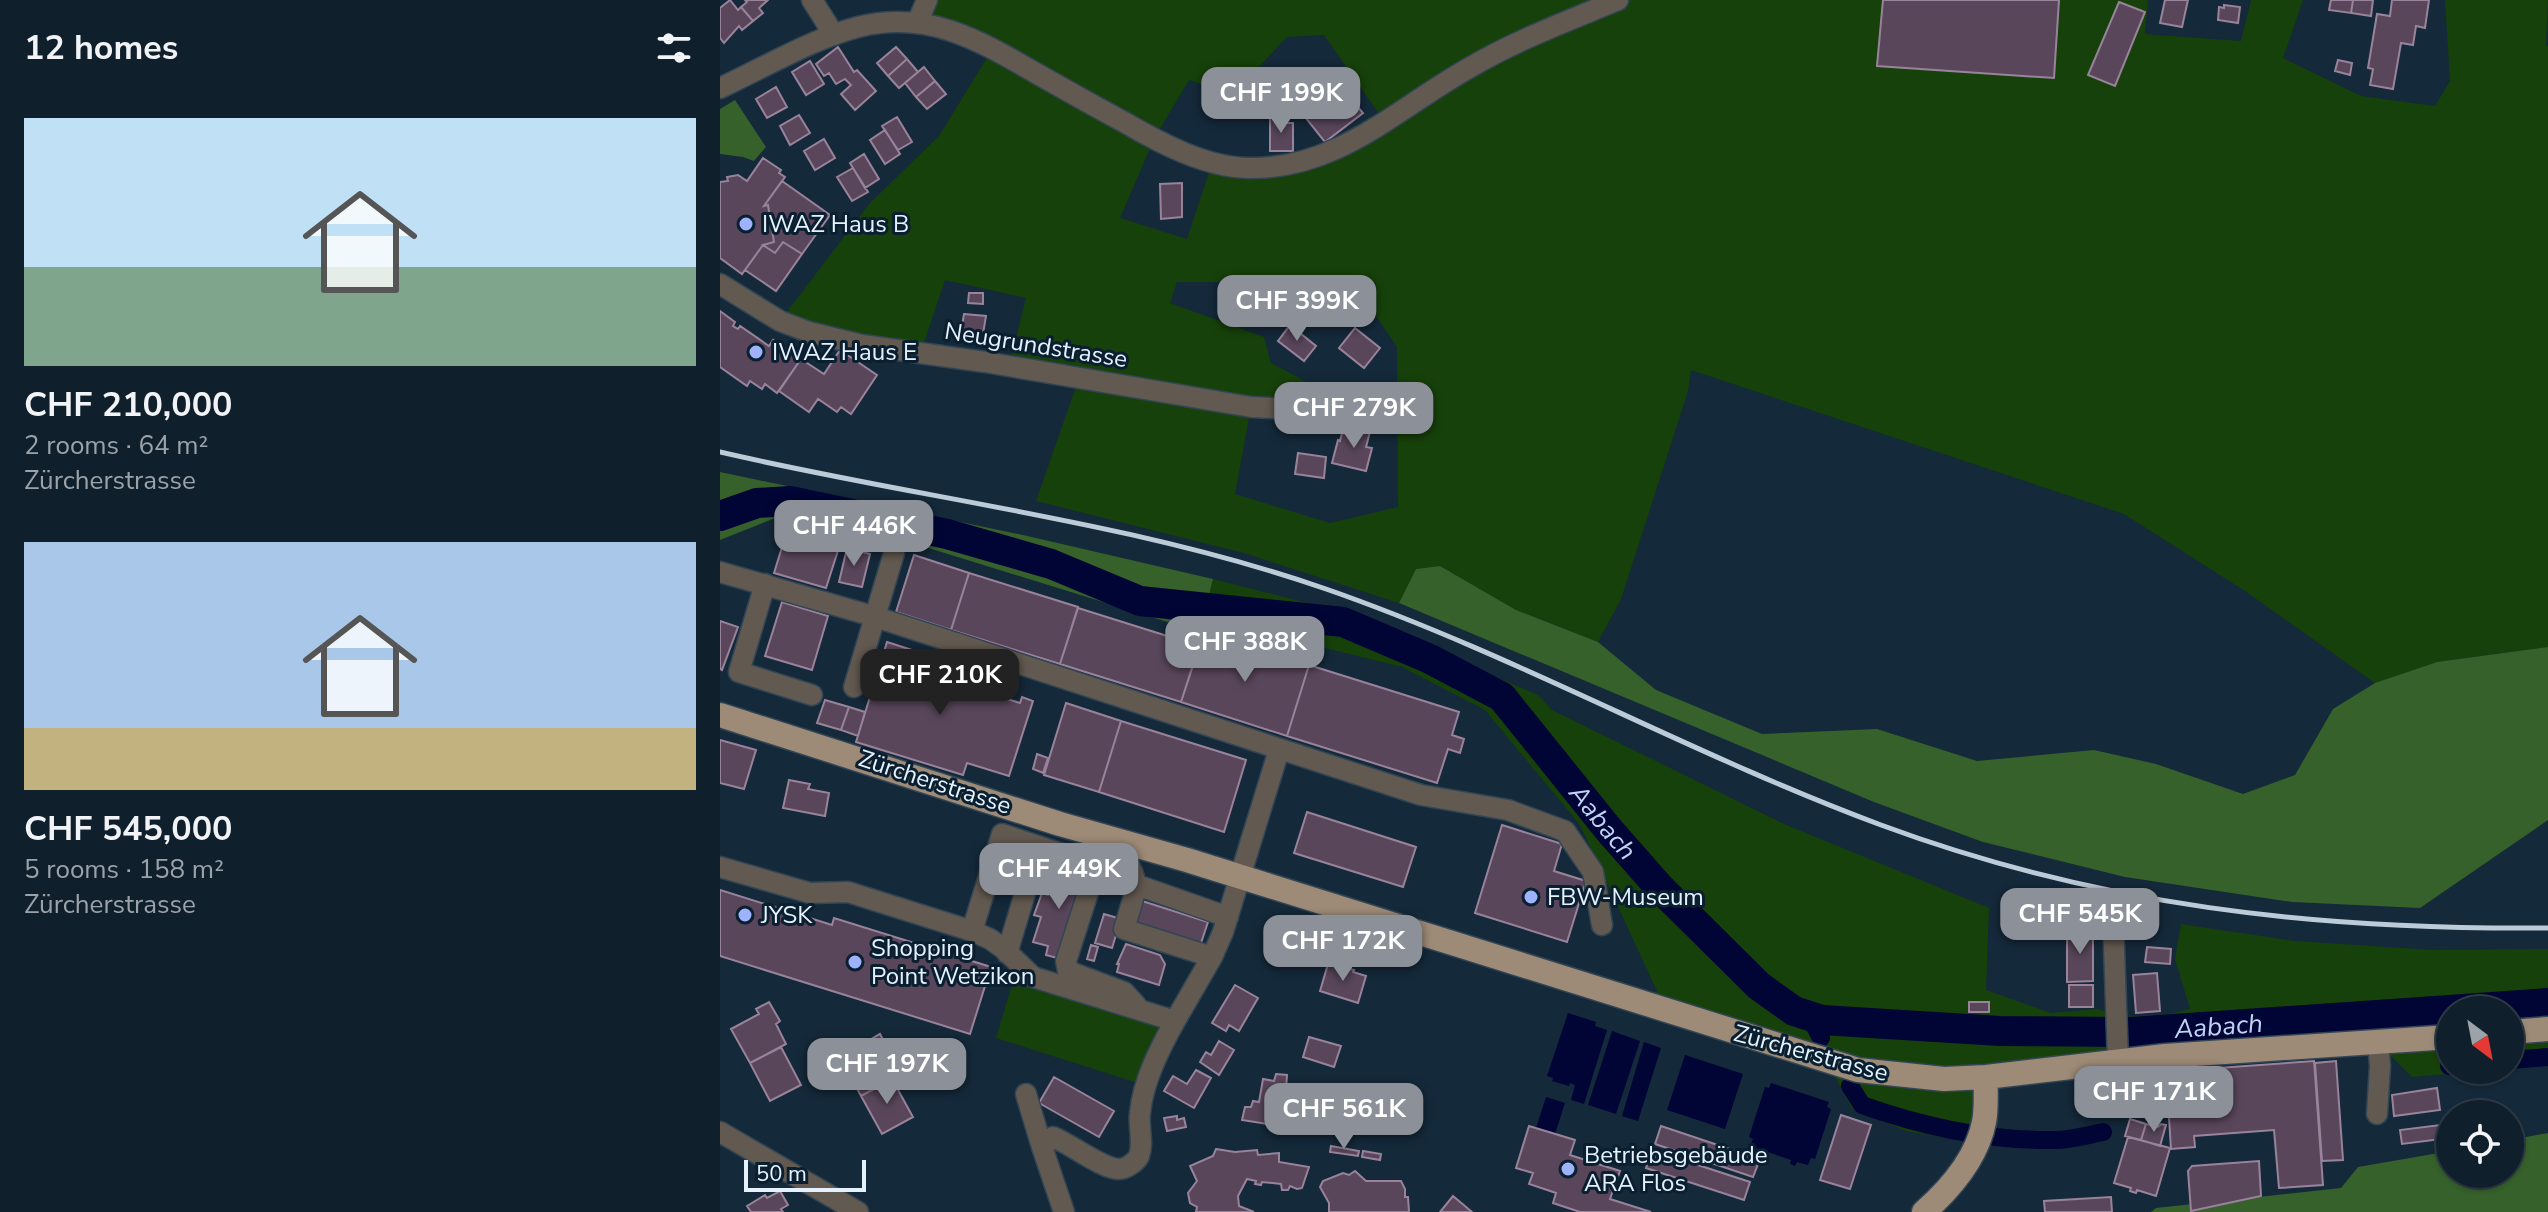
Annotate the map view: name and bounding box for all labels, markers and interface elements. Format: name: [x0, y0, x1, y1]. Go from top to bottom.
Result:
text: 12 homes: [24, 25, 178, 71]
icon: filters: [652, 26, 696, 70]
pin: CHF 199K: [1198, 67, 1364, 135]
text: CHF 199K: [1219, 75, 1343, 110]
icon: home: [288, 170, 432, 314]
place label: IWAZ Haus B: [762, 208, 909, 240]
marker: IWAZ Haus B: [737, 215, 755, 233]
pin: CHF 399K: [1214, 275, 1380, 343]
text: CHF 399K: [1235, 283, 1359, 318]
street label: Neugrundstrasse: [942, 315, 1130, 375]
place label: IWAZ Haus E: [772, 336, 917, 368]
marker: IWAZ Haus E: [747, 343, 765, 361]
text: CHF 210,000: [24, 382, 233, 428]
pin: CHF 279K: [1271, 382, 1437, 450]
text: CHF 279K: [1292, 390, 1416, 425]
text: 2 rooms · 64 m²: [24, 428, 208, 463]
text: Zürcherstrasse: [24, 463, 196, 498]
pin: CHF 446K: [771, 500, 937, 568]
text: CHF 446K: [792, 508, 916, 543]
icon: home: [288, 594, 432, 738]
pin: CHF 388K: [1162, 616, 1328, 684]
text: CHF 388K: [1183, 624, 1307, 659]
pin: CHF 210K: [857, 649, 1023, 717]
text: CHF 210K: [878, 657, 1002, 692]
street label: Zürcherstrasse: [855, 742, 1015, 822]
water label: Aabach: [1560, 776, 1644, 868]
text: CHF 545,000: [24, 806, 233, 852]
pin: CHF 449K: [976, 843, 1142, 911]
text: CHF 449K: [997, 851, 1121, 886]
text: 5 rooms · 158 m²: [24, 852, 224, 887]
place label: FBW-Museum: [1547, 881, 1704, 913]
text: Zürcherstrasse: [24, 887, 196, 922]
marker: FBW-Museum: [1522, 888, 1540, 906]
pin: CHF 545K: [1997, 888, 2163, 956]
text: CHF 545K: [2018, 896, 2142, 931]
place label: JYSK: [760, 899, 813, 931]
marker: JYSK: [736, 906, 754, 924]
pin: CHF 172K: [1260, 915, 1426, 983]
text: CHF 172K: [1281, 923, 1405, 958]
place label: Shopping Point Wetzikon: [871, 932, 1034, 992]
marker: Shopping Point Wetzikon: [846, 953, 864, 971]
north arrow: [2436, 996, 2524, 1084]
map controls: [2436, 996, 2524, 1188]
water label: Aabach: [2172, 1006, 2264, 1047]
street label: Zürcherstrasse: [1730, 1017, 1892, 1089]
pin: CHF 197K: [804, 1038, 970, 1106]
text: CHF 197K: [825, 1046, 949, 1081]
pin: CHF 171K: [2071, 1066, 2237, 1134]
text: CHF 171K: [2092, 1074, 2216, 1109]
pin: CHF 561K: [1261, 1083, 1427, 1151]
text: CHF 561K: [1282, 1091, 1406, 1126]
button: locate: [2436, 1100, 2524, 1188]
place label: Betriebsgebäude ARA Flos: [1584, 1139, 1768, 1199]
scale bar: [744, 1156, 866, 1192]
text: 50 m: [756, 1159, 807, 1189]
marker: Betriebsgebäude ARA Flos: [1559, 1160, 1577, 1178]

